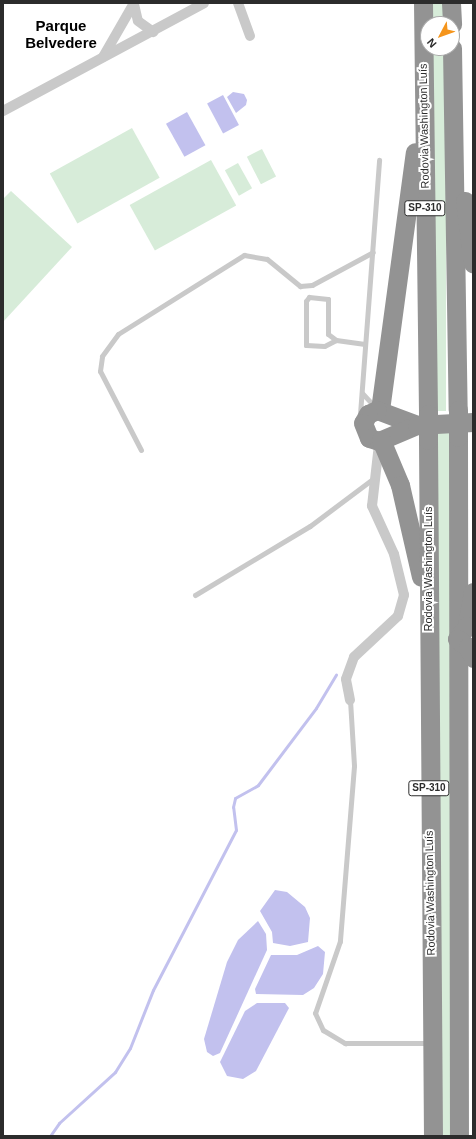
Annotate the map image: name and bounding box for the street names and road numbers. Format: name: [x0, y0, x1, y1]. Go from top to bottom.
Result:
street label: Rodovia Washington Luís: [416, 63, 432, 189]
road number: SP-310: [404, 200, 446, 216]
street label: Rodovia Washington Luís: [421, 507, 435, 631]
road number: SP-310: [408, 780, 450, 796]
street label: Rodovia Washington Luís: [422, 830, 438, 956]

